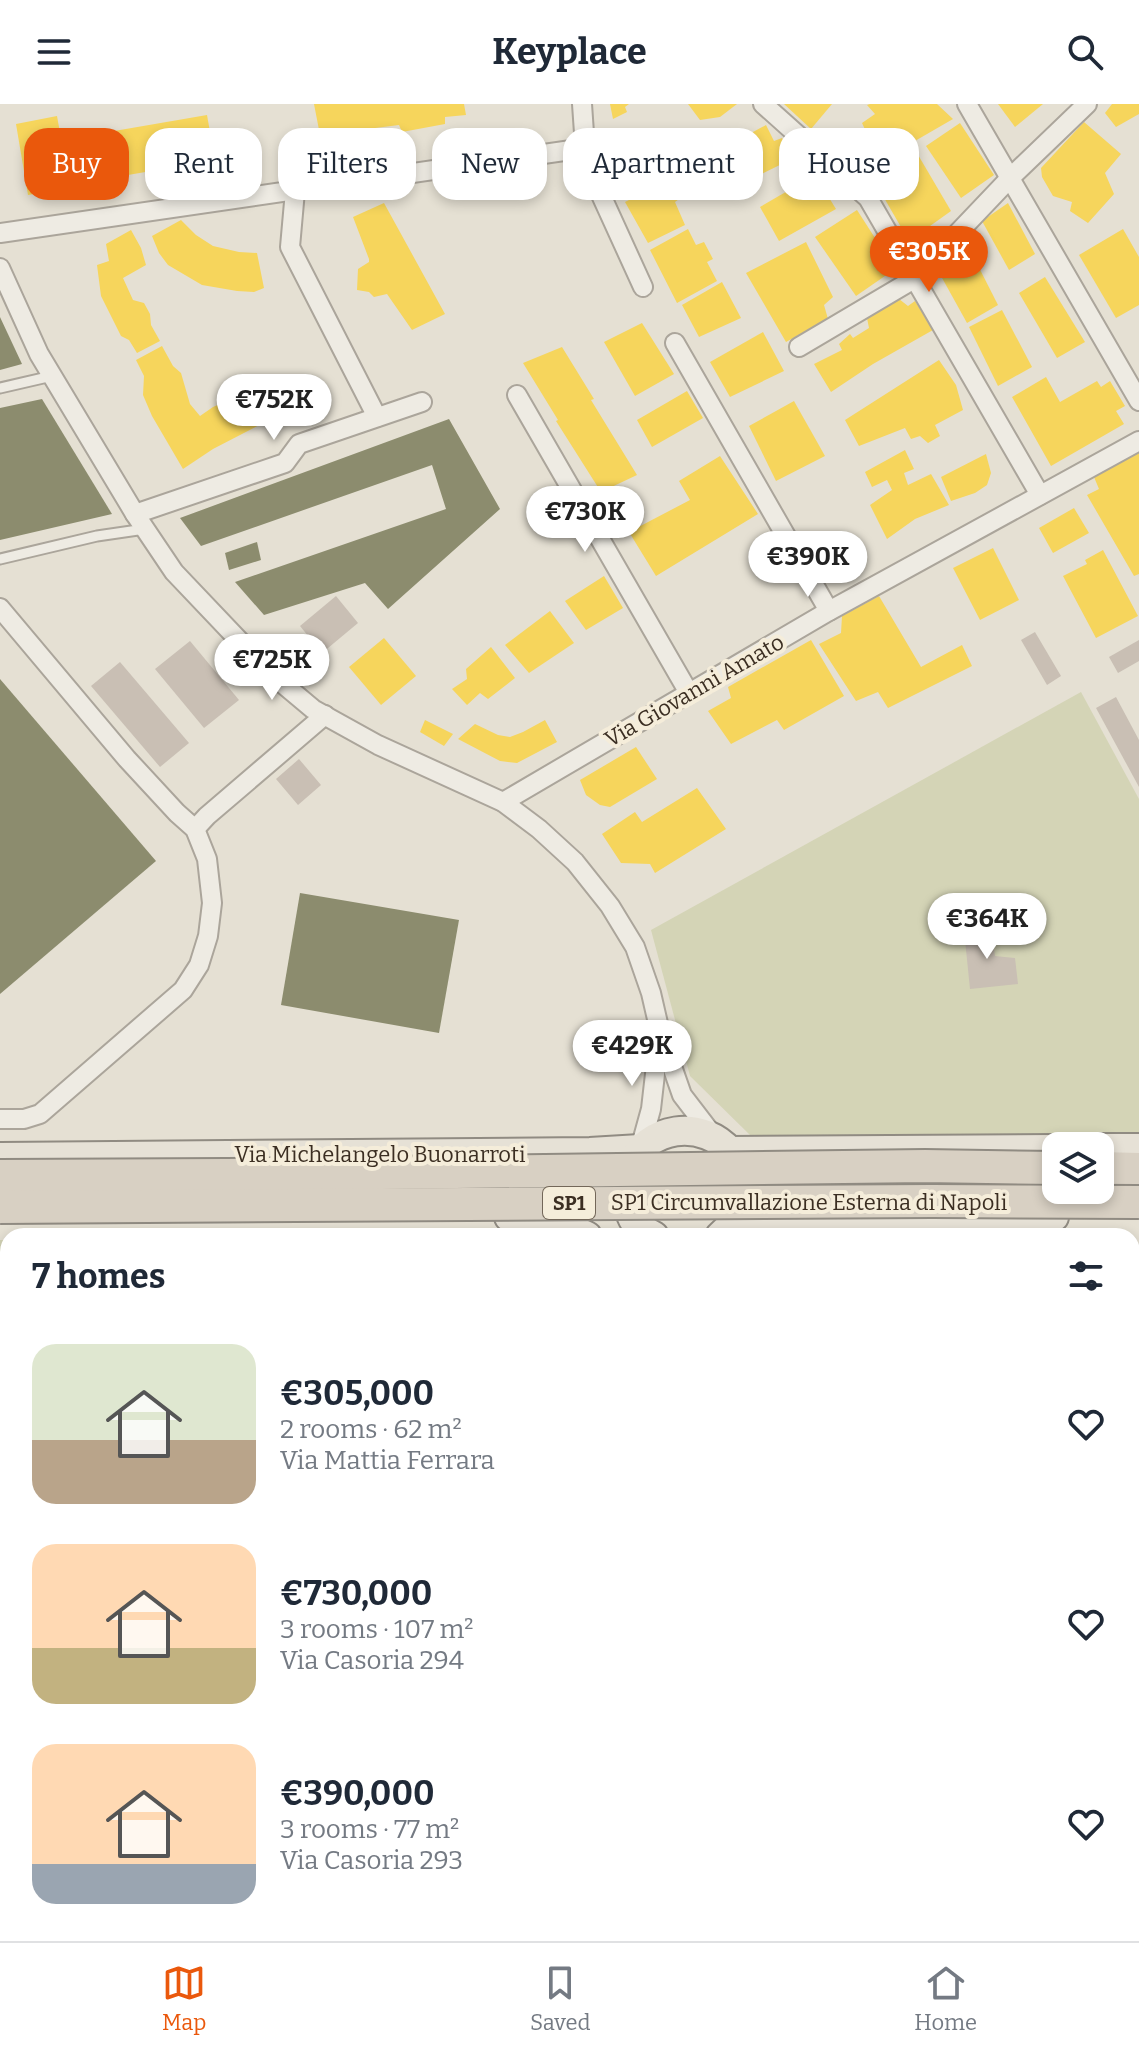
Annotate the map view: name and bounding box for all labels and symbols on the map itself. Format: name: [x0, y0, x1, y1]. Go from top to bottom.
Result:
pin: €305K: [873, 226, 985, 294]
pin: €752K: [218, 374, 330, 442]
pin: €730K: [529, 486, 641, 554]
pin: €390K: [752, 531, 864, 599]
street label: Via Giovanni Amato: [600, 628, 789, 753]
pin: €725K: [216, 634, 328, 702]
pin: €364K: [931, 893, 1043, 961]
pin: €429K: [576, 1020, 688, 1088]
street label: Via Michelangelo Buonarroti: [234, 1141, 526, 1168]
road number: SP1: [543, 1187, 595, 1219]
street label: SP1 Circumvallazione Esterna di Napoli: [611, 1189, 1008, 1216]

